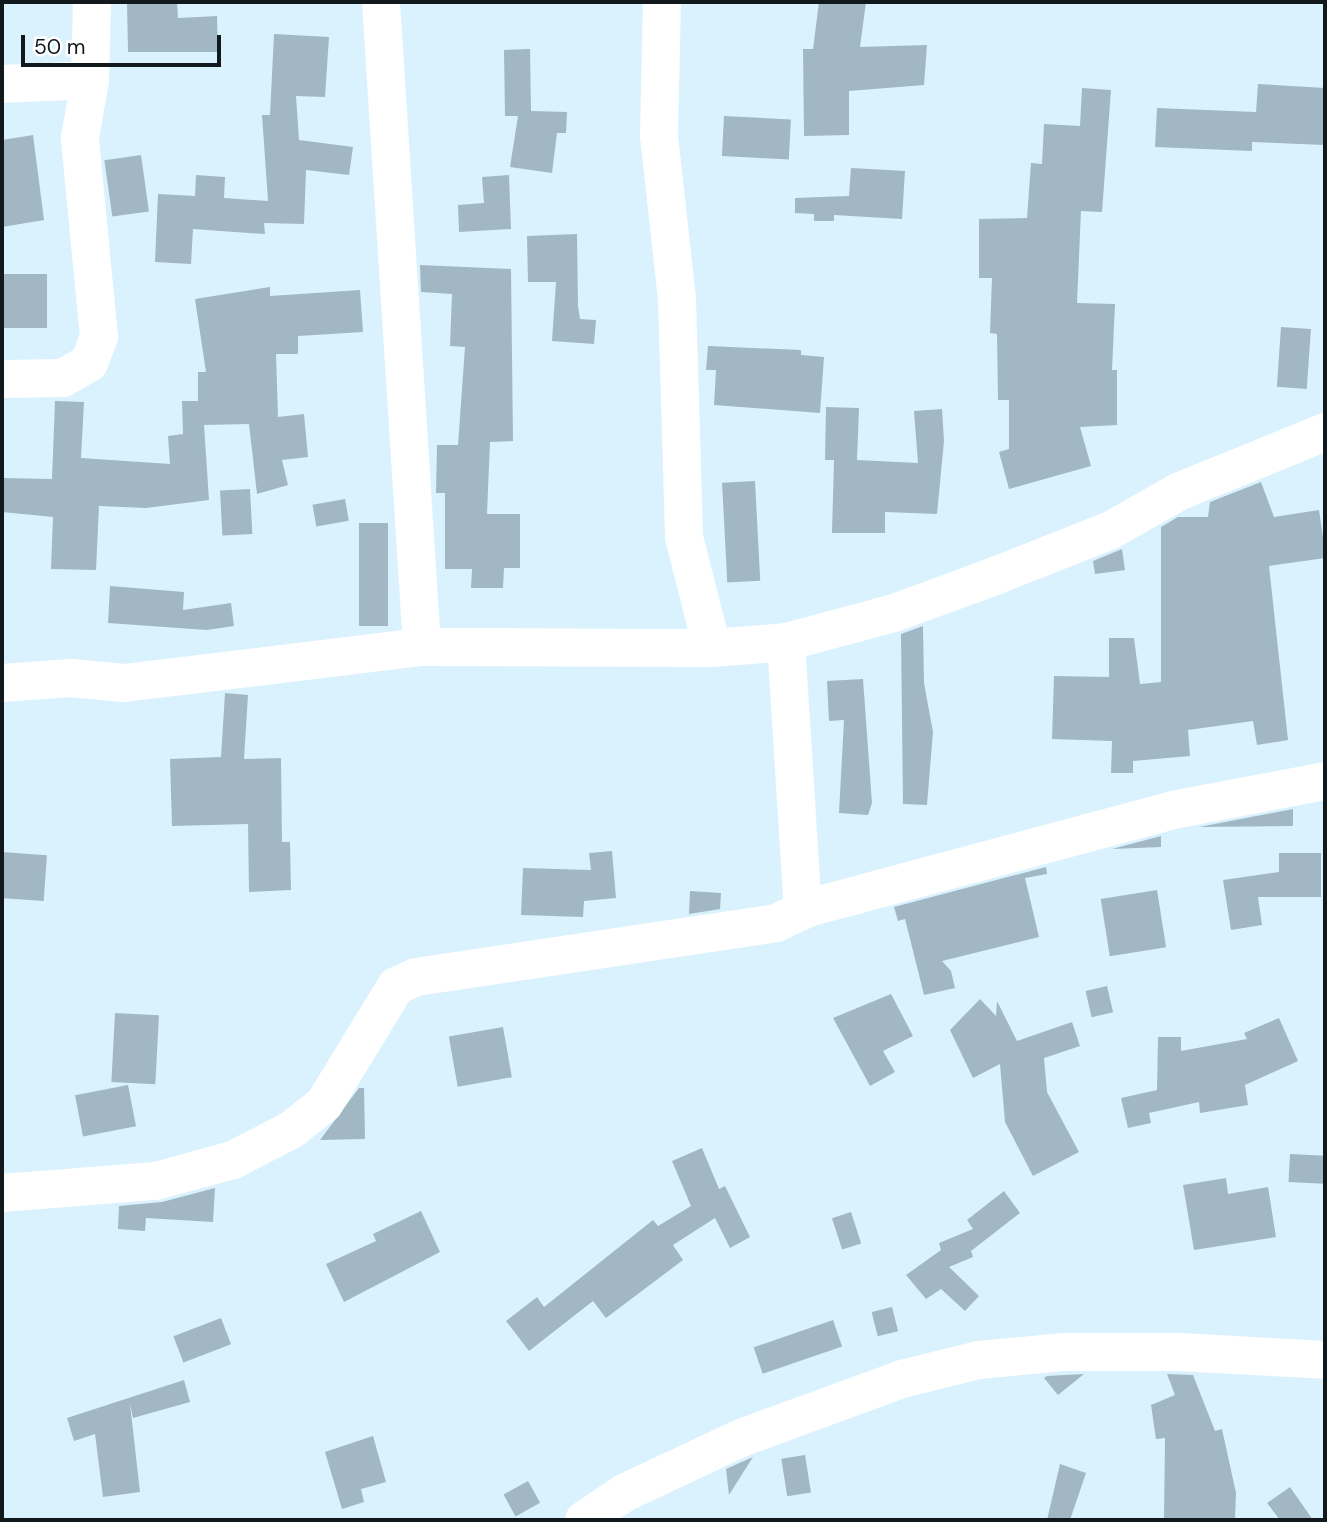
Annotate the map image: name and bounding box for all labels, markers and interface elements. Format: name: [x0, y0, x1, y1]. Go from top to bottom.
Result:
scale bar: [24, 21, 224, 65]
text: 50 m: [34, 33, 85, 61]

